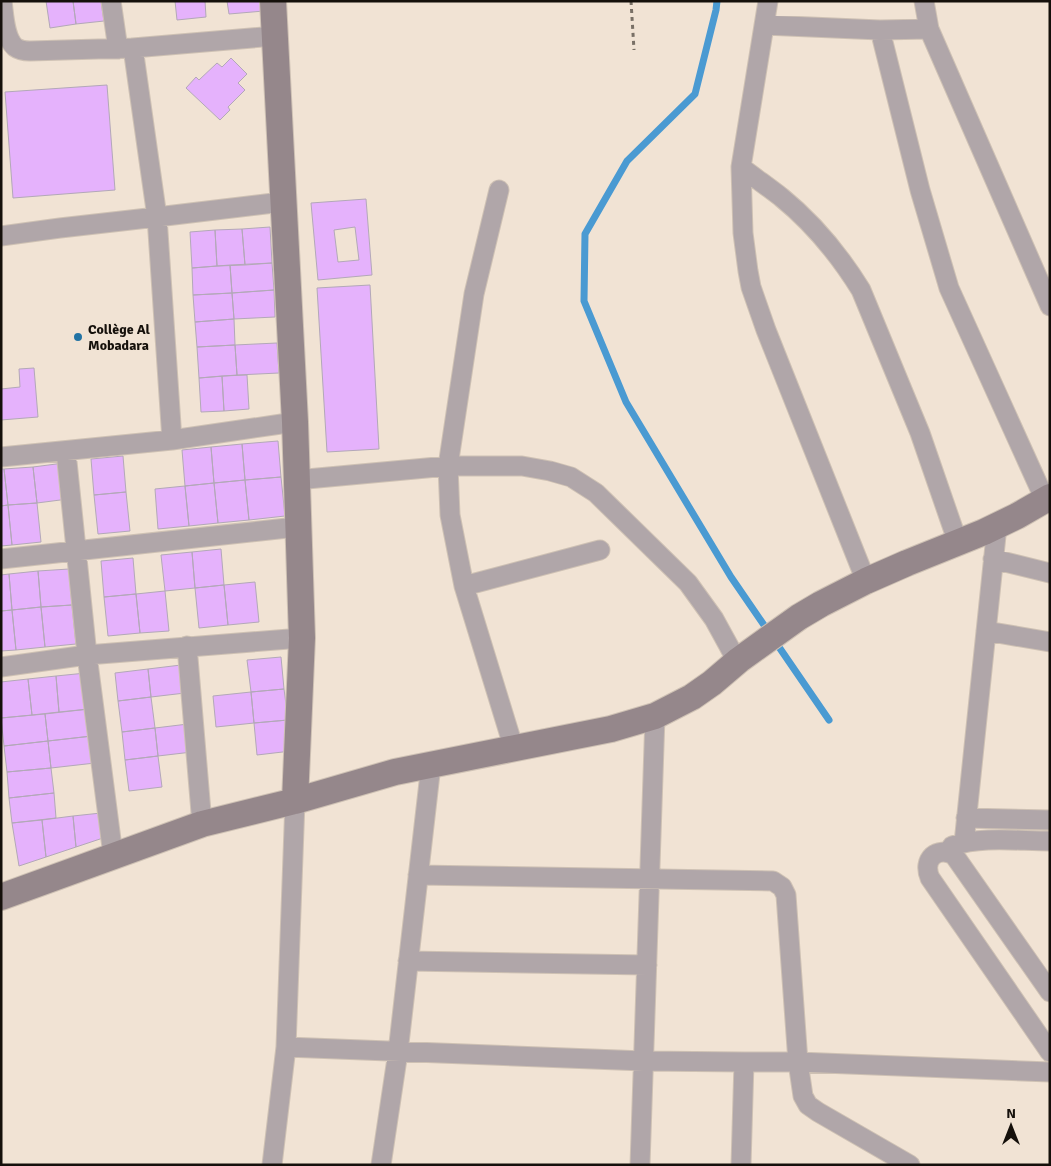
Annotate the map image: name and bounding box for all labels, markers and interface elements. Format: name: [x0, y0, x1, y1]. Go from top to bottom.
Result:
place label: Collège Al Mobadara: [88, 321, 151, 354]
marker: Collège Al Mobadara: [72, 331, 84, 343]
north arrow: [986, 1101, 1036, 1151]
text: N: [1006, 1105, 1016, 1122]

